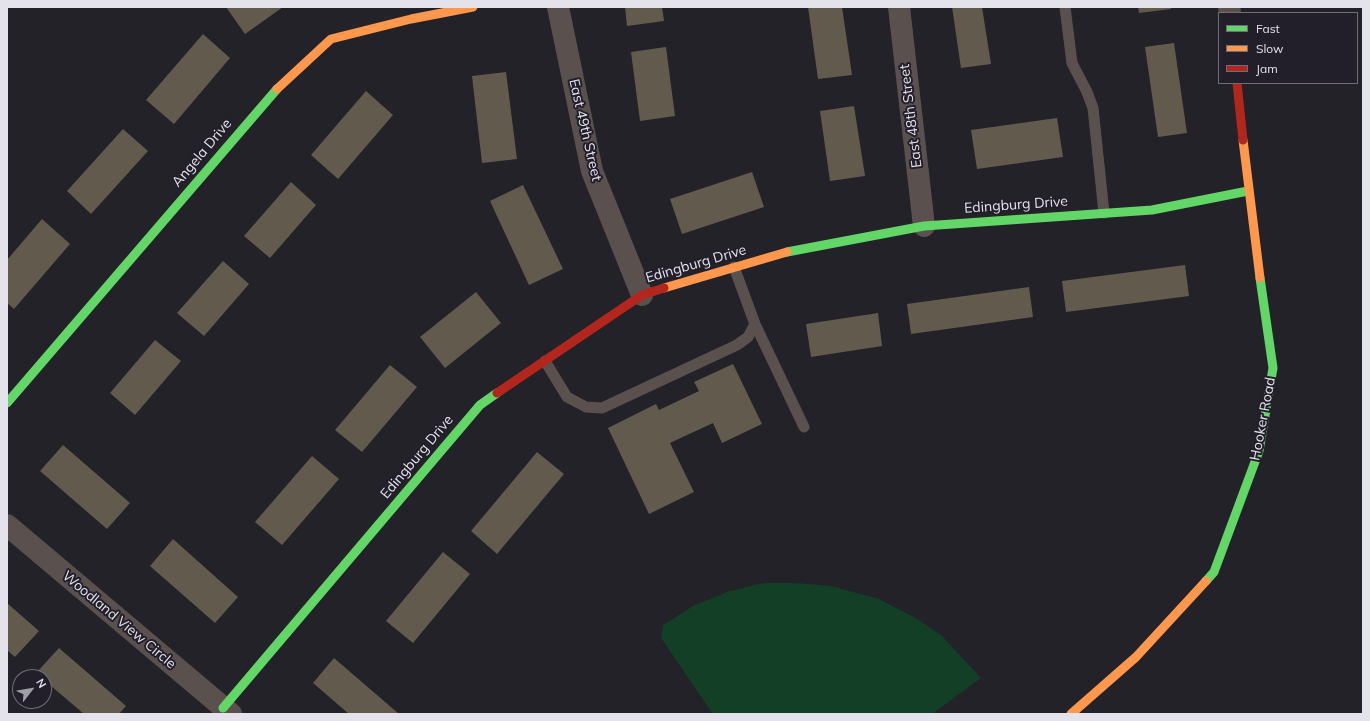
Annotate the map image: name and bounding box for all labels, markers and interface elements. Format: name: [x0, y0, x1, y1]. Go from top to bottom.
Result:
legend: [1218, 12, 1358, 84]
text: Fast: [1256, 21, 1280, 36]
text: Slow: [1256, 41, 1284, 56]
text: Jam: [1256, 61, 1278, 76]
street label: East 48th Street: [896, 63, 926, 169]
street label: East 49th Street: [565, 77, 605, 183]
street label: Angela Drive: [169, 116, 235, 190]
street label: Edingburg Drive: [964, 193, 1068, 217]
street label: Edingburg Drive: [644, 242, 748, 286]
street label: Hooker Road: [1247, 376, 1279, 462]
street label: Edingburg Drive: [377, 412, 457, 502]
street label: Woodland View Circle: [59, 567, 179, 673]
north arrow: [12, 669, 52, 709]
text: N: [33, 676, 50, 691]

